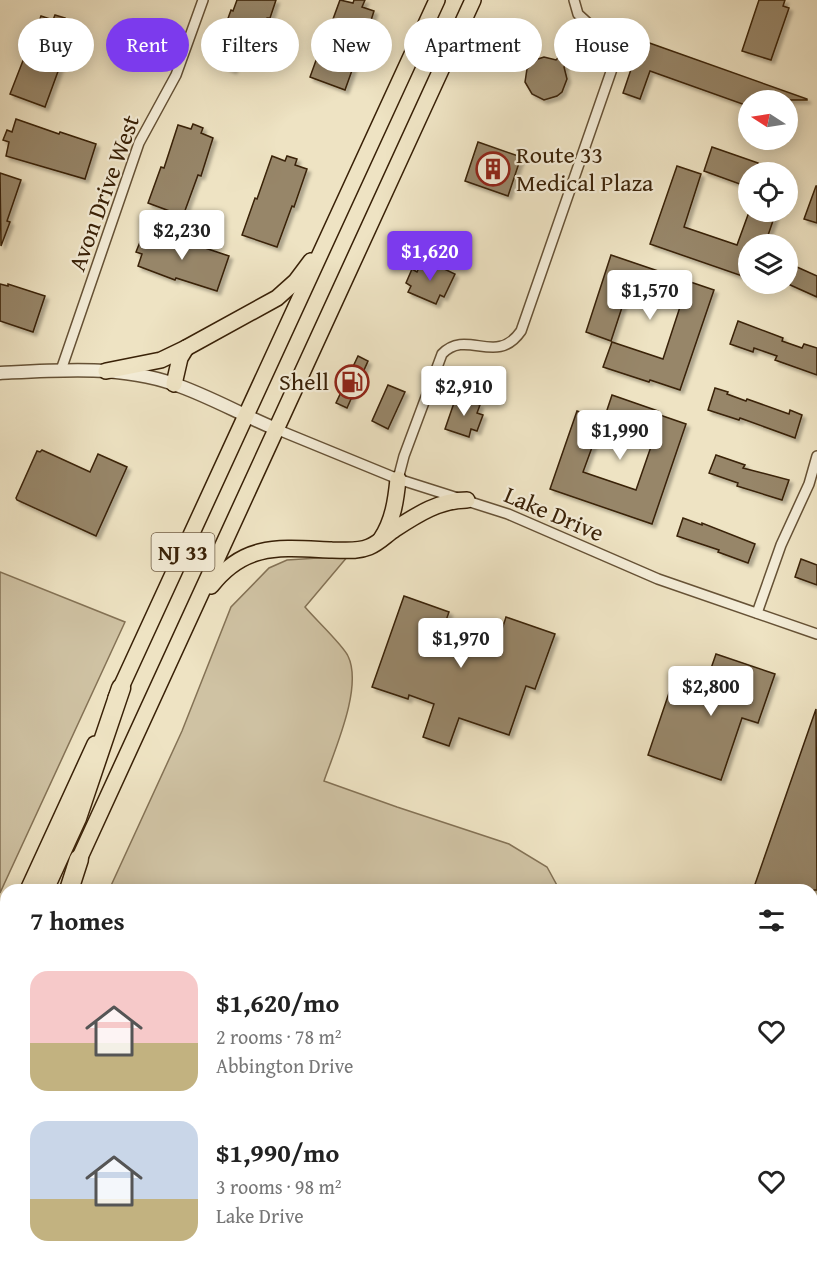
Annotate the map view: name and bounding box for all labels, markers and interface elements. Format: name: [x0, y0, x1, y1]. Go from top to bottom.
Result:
chip: Buy: [18, 18, 94, 72]
chip: Rent: [106, 18, 189, 72]
chip: Filters: [201, 18, 299, 72]
chip: New: [311, 18, 392, 72]
chip: Apartment: [404, 18, 542, 72]
chip: House: [554, 18, 650, 72]
north arrow: [738, 90, 798, 150]
map controls: [738, 90, 798, 294]
street label: Avon Drive West: [59, 109, 148, 276]
place label: Route 33 Medical Plaza: [516, 137, 654, 200]
building icon: Route 33 Medical Plaza: [475, 151, 511, 187]
button: locate: [738, 162, 798, 222]
pin: $2,230: [133, 210, 231, 261]
text: $2,230: [153, 215, 211, 244]
pin: $1,620: [381, 231, 479, 282]
button: layers: [738, 234, 798, 294]
text: $1,620: [401, 236, 459, 265]
pin: $1,570: [601, 270, 699, 321]
text: $1,570: [621, 275, 679, 304]
place label: Shell: [279, 364, 329, 399]
fuel station icon: Shell: [334, 364, 370, 400]
pin: $2,910: [415, 366, 513, 417]
text: $2,910: [435, 371, 493, 400]
pin: $1,990: [571, 410, 669, 461]
text: $1,990: [591, 415, 649, 444]
street label: Lake Drive: [499, 477, 609, 550]
road number: NJ 33: [152, 533, 214, 571]
pin: $1,970: [412, 618, 510, 669]
text: $1,970: [432, 623, 490, 652]
pin: $2,800: [662, 666, 760, 717]
text: $2,800: [682, 671, 740, 700]
text: 7 homes: [30, 901, 125, 940]
icon: filters: [755, 904, 788, 937]
text: $1,620/mo: [216, 983, 339, 1022]
icon: home: [78, 995, 150, 1067]
icon: heart: [755, 1015, 788, 1048]
text: 2 rooms · 78 m²: [216, 1022, 342, 1051]
text: Abbington Drive: [216, 1051, 353, 1080]
text: $1,990/mo: [216, 1133, 339, 1172]
icon: home: [78, 1145, 150, 1217]
icon: heart: [755, 1165, 788, 1198]
text: 3 rooms · 98 m²: [216, 1172, 342, 1201]
text: Lake Drive: [216, 1201, 304, 1230]

